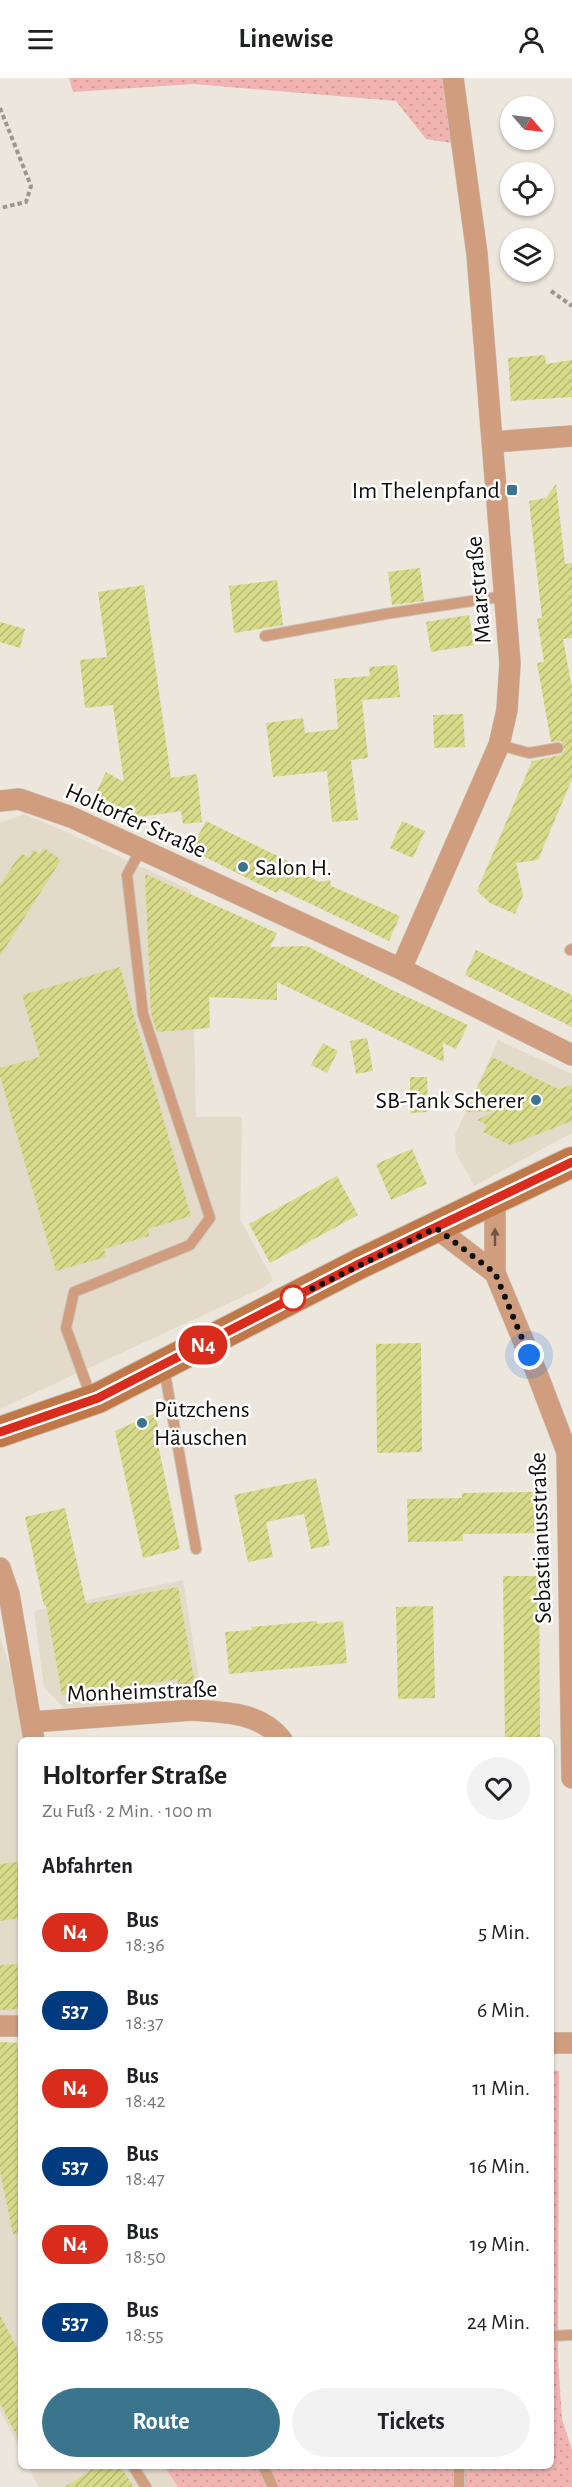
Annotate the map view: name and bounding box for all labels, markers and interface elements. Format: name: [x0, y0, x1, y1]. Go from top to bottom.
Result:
icon: menu: [24, 23, 57, 56]
icon: person: [515, 23, 548, 56]
text: Linewise: [239, 25, 333, 52]
north arrow: [500, 96, 554, 150]
map controls: [500, 96, 554, 282]
button: locate: [500, 162, 554, 216]
button: layers: [500, 228, 554, 282]
place label: Im Thelenpfand: [352, 479, 500, 503]
marker: Im Thelenpfand: [505, 483, 519, 497]
street label: Maarstraße: [462, 535, 496, 645]
street label: Holtorfer Straße: [61, 779, 210, 863]
place label: Salon H.: [255, 856, 332, 880]
marker: Salon H.: [236, 860, 250, 874]
place label: SB-Tank Scherer: [376, 1089, 524, 1113]
marker: SB-Tank Scherer: [529, 1093, 543, 1107]
one-way arrow: [490, 1227, 500, 1246]
unlabelled marker: [280, 1285, 306, 1311]
line badge: N4: [176, 1326, 230, 1364]
text: N4: [190, 1335, 216, 1356]
your location: [514, 1340, 544, 1370]
place label: Pützchens Häuschen: [154, 1398, 250, 1450]
marker: Pützchens Häuschen: [135, 1416, 149, 1430]
street label: Sebastianusstraße: [526, 1452, 556, 1624]
street label: Monheimstraße: [66, 1677, 218, 1707]
button: heart: [467, 1757, 530, 1820]
text: Holtorfer Straße: [42, 1762, 227, 1790]
text: Zu Fuß · 2 Min. · 100 m: [42, 1801, 212, 1821]
text: Abfahrten: [42, 1855, 133, 1877]
text: Bus: [126, 1909, 159, 1931]
text: 5 Min.: [478, 1921, 530, 1943]
text: N4: [62, 1922, 88, 1943]
text: 18:36: [126, 1935, 165, 1955]
text: Bus: [126, 1987, 159, 2009]
text: 6 Min.: [477, 1999, 530, 2021]
text: 537: [61, 2000, 89, 2021]
text: 18:37: [126, 2013, 164, 2033]
text: Bus: [126, 2065, 159, 2087]
text: 11 Min.: [472, 2077, 530, 2099]
text: N4: [62, 2078, 88, 2099]
text: 18:42: [126, 2091, 166, 2111]
text: Bus: [126, 2143, 159, 2165]
text: 16 Min.: [469, 2155, 530, 2177]
text: 537: [61, 2156, 89, 2177]
text: 18:47: [126, 2169, 165, 2189]
text: Bus: [126, 2221, 159, 2243]
text: 19 Min.: [469, 2233, 530, 2255]
text: N4: [62, 2234, 88, 2255]
text: 18:50: [126, 2247, 166, 2267]
text: Bus: [126, 2299, 159, 2321]
text: 24 Min.: [467, 2311, 530, 2333]
text: 537: [61, 2312, 89, 2333]
text: 18:55: [126, 2325, 164, 2345]
button: Route: [42, 2388, 280, 2457]
button: Tickets: [292, 2388, 530, 2457]

